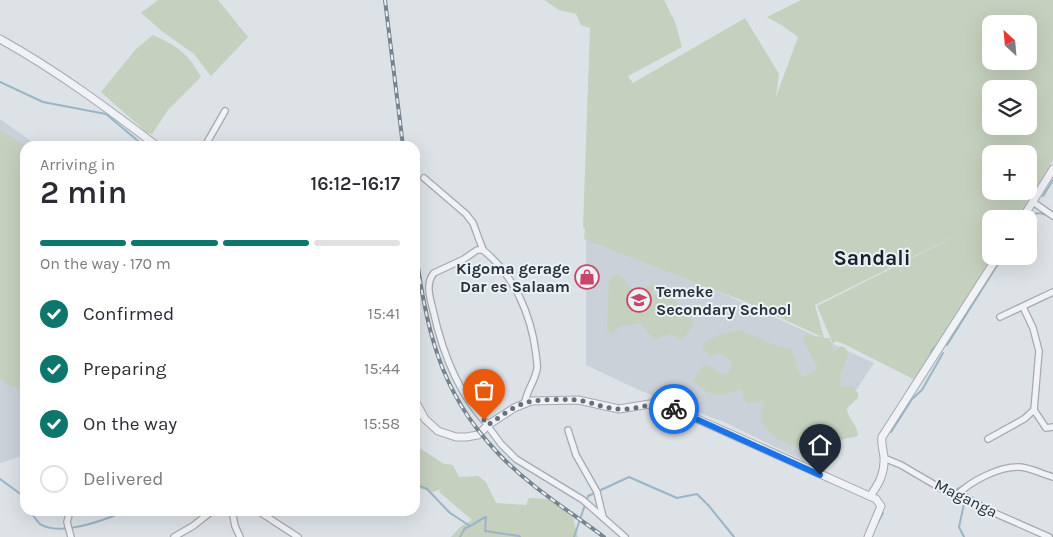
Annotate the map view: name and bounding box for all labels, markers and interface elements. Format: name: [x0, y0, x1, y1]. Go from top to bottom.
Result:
north arrow: [982, 15, 1038, 70]
map controls: [982, 15, 1037, 265]
button: layers: [982, 80, 1037, 135]
button: +: [982, 145, 1037, 200]
text: Arriving in: [40, 155, 115, 174]
text: 16:12–16:17: [311, 173, 400, 195]
text: 2 min: [40, 174, 127, 211]
button: −: [982, 210, 1037, 265]
district label: Sandali: [833, 246, 911, 270]
text: On the way · 170 m: [40, 254, 171, 273]
place label: Kigoma gerage Dar es Salaam: [456, 259, 570, 296]
shop icon: Kigoma gerage Dar es Salaam: [574, 264, 600, 290]
place label: Temeke Secondary School: [656, 282, 791, 319]
school or university icon: Temeke Secondary School: [626, 287, 652, 313]
icon: check: [40, 300, 68, 328]
text: Confirmed: [83, 303, 174, 325]
text: 15:41: [368, 304, 400, 323]
icon: check: [40, 355, 68, 383]
text: Preparing: [83, 358, 166, 380]
text: 15:44: [364, 359, 400, 378]
pin: [463, 369, 505, 420]
icon: bag: [470, 376, 498, 404]
courier: [649, 384, 699, 434]
icon: bike: [660, 395, 688, 423]
icon: check: [40, 410, 68, 438]
text: On the way: [83, 413, 177, 435]
text: 15:58: [363, 414, 400, 433]
pin: [799, 424, 841, 475]
icon: home: [806, 431, 834, 459]
text: Delivered: [83, 468, 163, 490]
street label: Maganga: [931, 475, 1001, 521]

